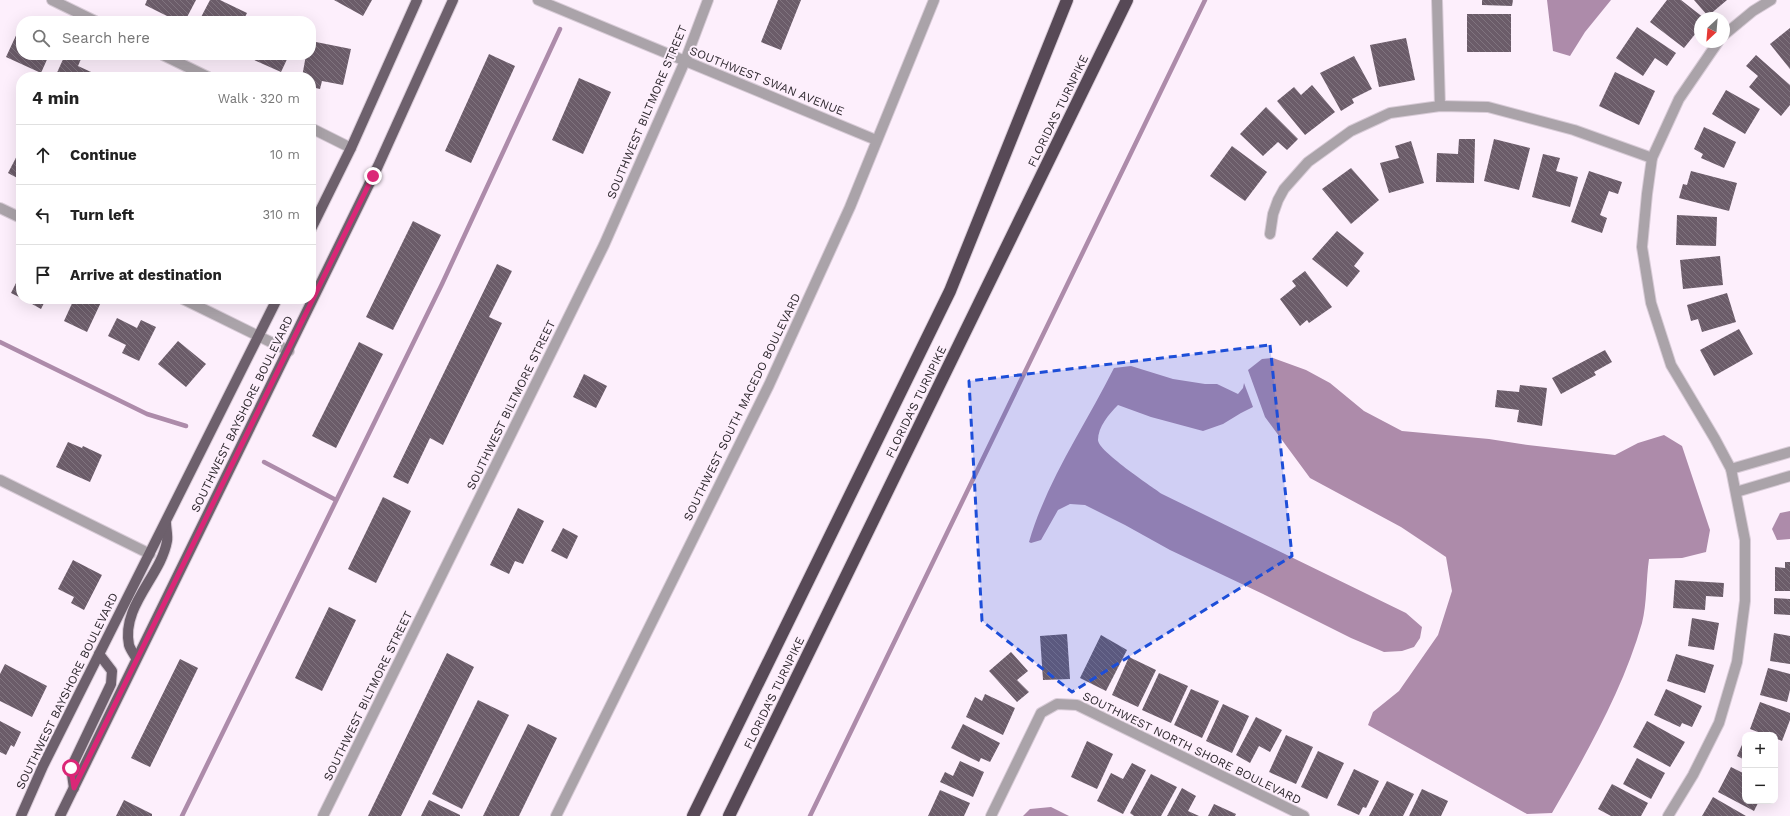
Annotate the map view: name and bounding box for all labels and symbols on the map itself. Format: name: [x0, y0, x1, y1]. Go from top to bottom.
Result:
north arrow: [1694, 12, 1730, 48]
street label: SOUTHWEST BILTMORE STREET: [604, 23, 690, 201]
street label: SOUTHWEST SWAN AVENUE: [688, 44, 847, 119]
street label: FLORIDA'S TURNPIKE: [1025, 52, 1091, 169]
route end: [364, 167, 382, 185]
street label: SOUTHWEST SOUTH MACEDO BOULEVARD: [681, 291, 803, 523]
street label: SOUTHWEST BAYSHORE BOULEVARD: [188, 313, 296, 515]
street label: SOUTHWEST BILTMORE STREET: [464, 318, 558, 492]
street label: FLORIDA'S TURNPIKE: [883, 343, 949, 460]
street label: SOUTHWEST BAYSHORE BOULEVARD: [13, 590, 121, 792]
street label: SOUTHWEST BILTMORE STREET: [321, 609, 415, 783]
street label: FLORIDA'S TURNPIKE: [741, 634, 807, 751]
street label: SOUTHWEST NORTH SHORE BOULEVARD: [1080, 689, 1304, 807]
route start: [62, 759, 80, 777]

